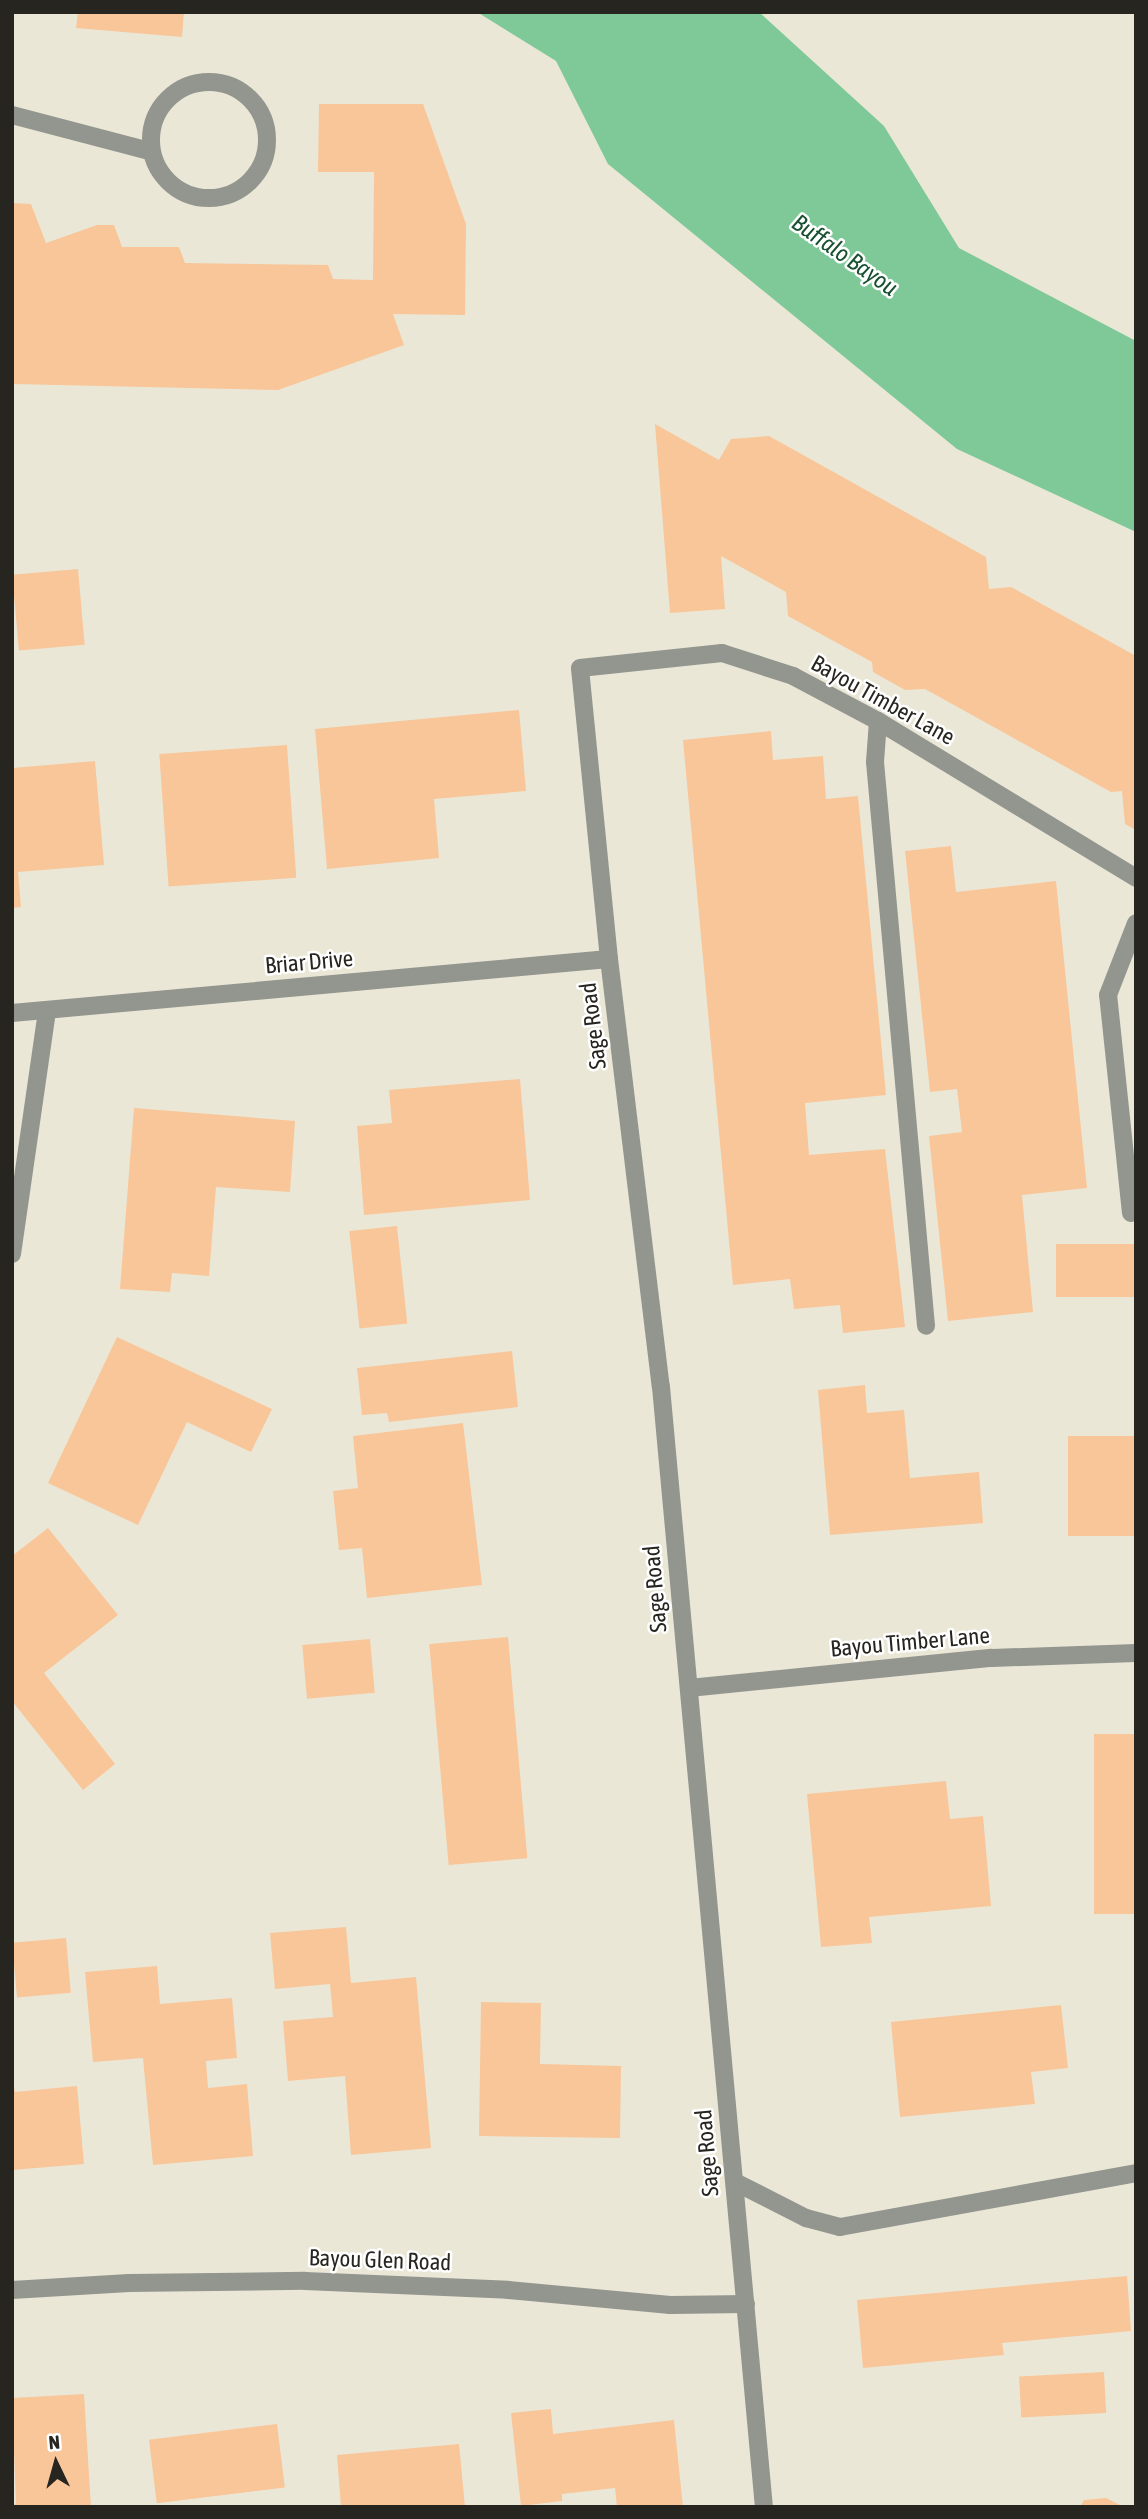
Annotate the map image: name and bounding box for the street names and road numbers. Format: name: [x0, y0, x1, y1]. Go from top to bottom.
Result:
street label: Bayou Timber Lane: [806, 649, 960, 751]
street label: Briar Drive: [264, 944, 354, 980]
street label: Sage Road: [574, 981, 612, 1071]
street label: Sage Road: [637, 1544, 673, 1634]
street label: Bayou Timber Lane: [829, 1621, 991, 1663]
street label: Sage Road: [689, 2108, 725, 2198]
street label: Bayou Glen Road: [308, 2244, 452, 2276]

